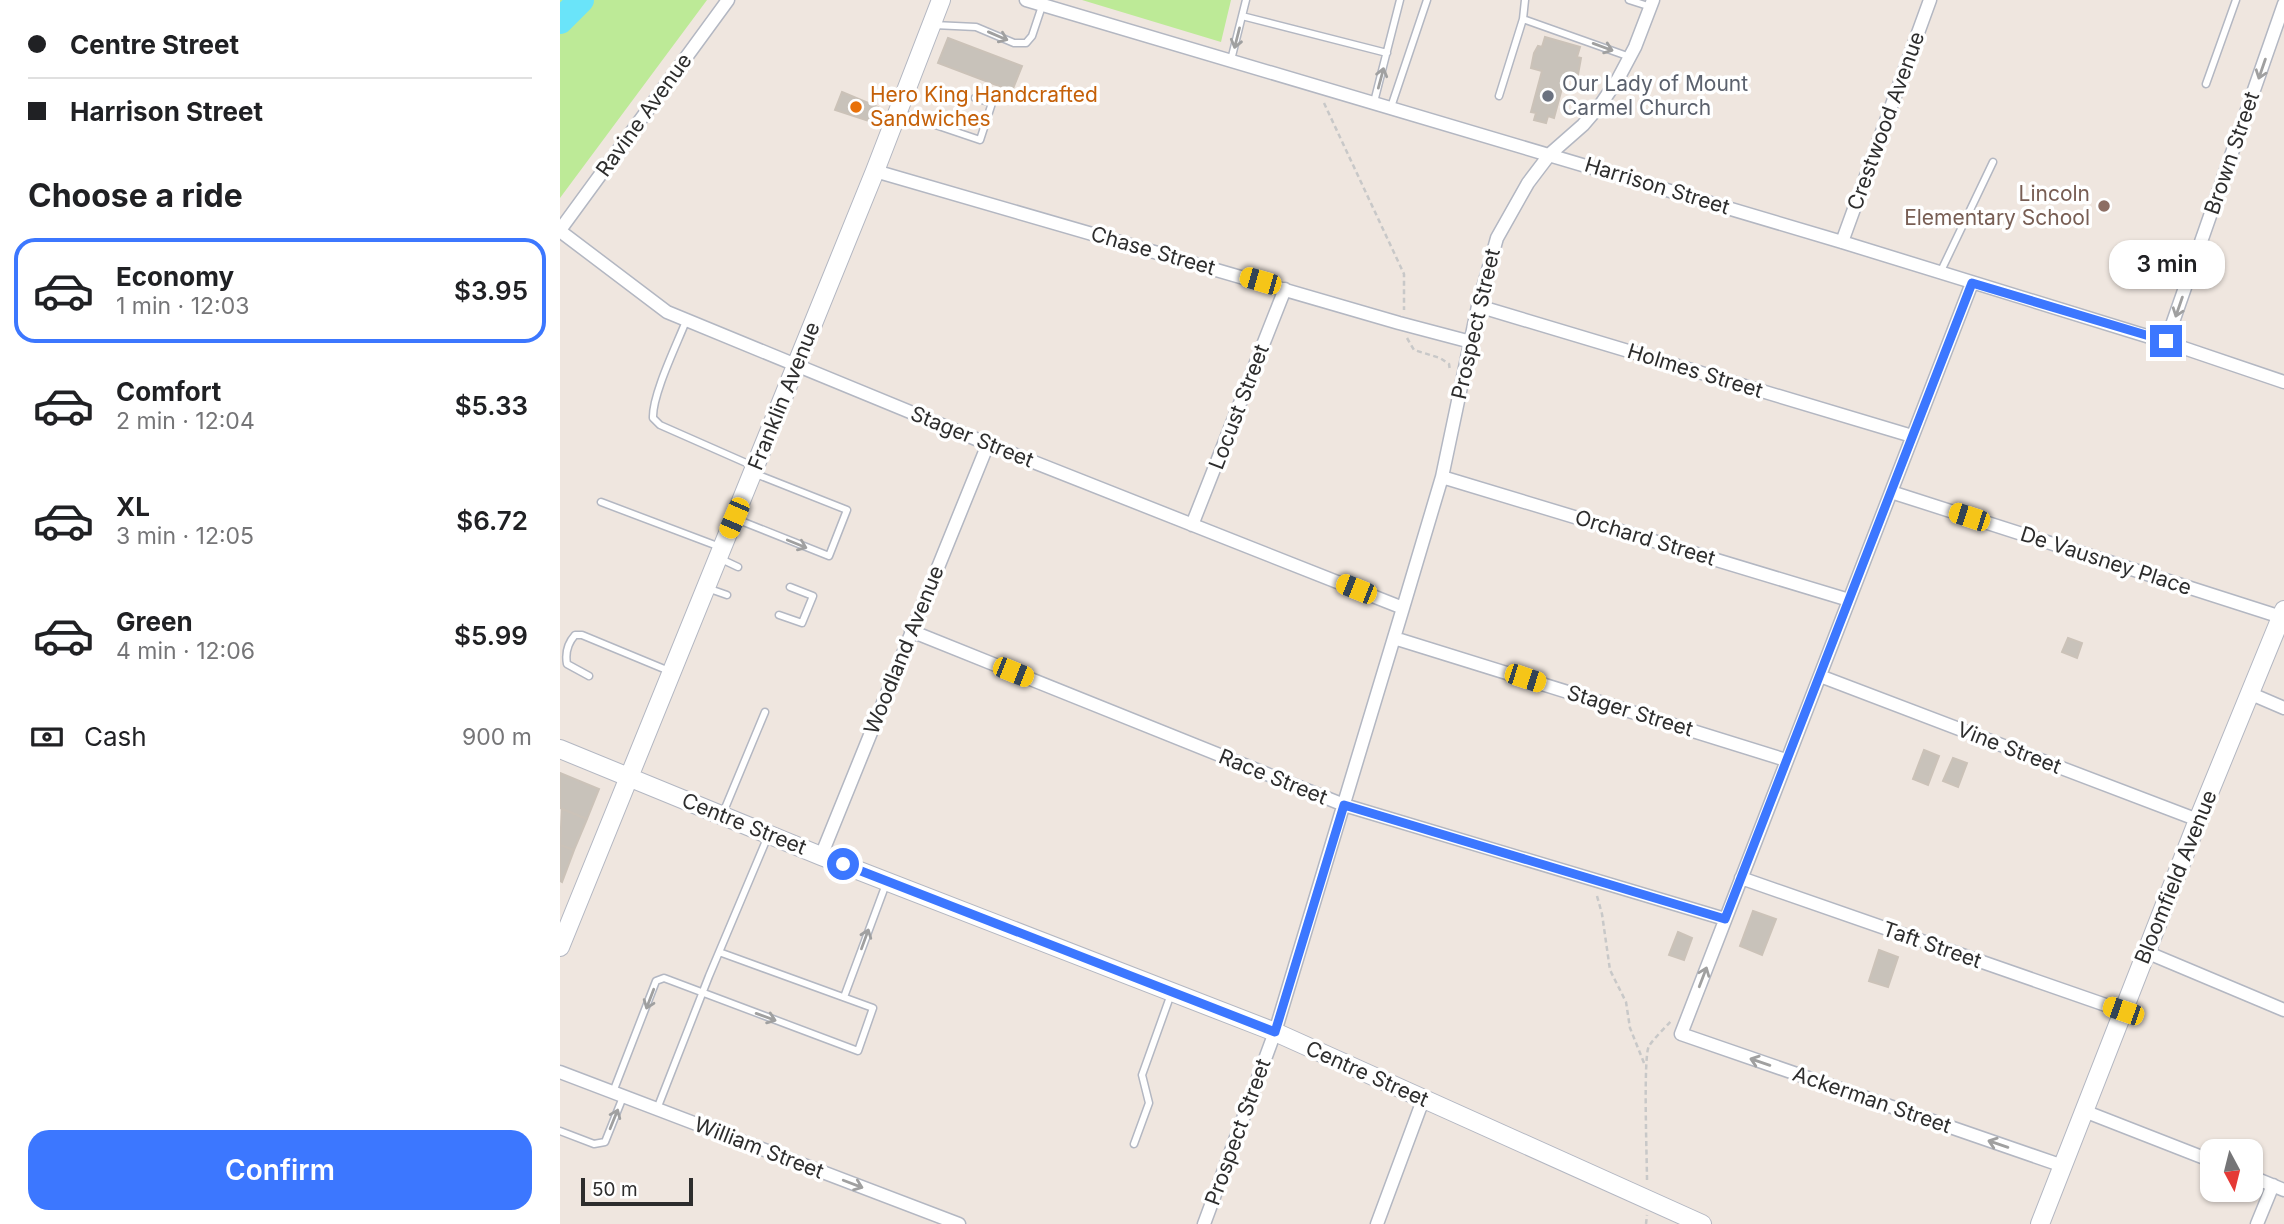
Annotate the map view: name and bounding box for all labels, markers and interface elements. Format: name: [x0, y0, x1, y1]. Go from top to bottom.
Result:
one-way arrow: [1230, 26, 1243, 49]
street label: Crestwood Avenue: [1842, 28, 1929, 213]
text: Centre Street: [70, 29, 239, 60]
one-way arrow: [987, 30, 1009, 43]
one-way arrow: [1591, 42, 1613, 54]
street label: Ravine Avenue: [591, 48, 697, 181]
one-way arrow: [2255, 57, 2267, 79]
one-way arrow: [1375, 67, 1388, 90]
place label: Our Lady of Mount Carmel Church: [1562, 71, 1748, 120]
place label: Hero King Handcrafted Sandwiches: [870, 82, 1098, 131]
marker: Our Lady of Mount Carmel Church: [1540, 88, 1556, 104]
street label: Brown Street: [2199, 88, 2264, 218]
text: Harrison Street: [70, 96, 263, 127]
marker: Hero King Handcrafted Sandwiches: [848, 99, 864, 115]
street label: Harrison Street: [1582, 152, 1733, 219]
text: Choose a ride: [28, 176, 243, 215]
place label: Lincoln Elementary School: [1904, 181, 2090, 230]
marker: Lincoln Elementary School: [2096, 198, 2112, 214]
street label: Chase Street: [1088, 221, 1218, 280]
callout: 3 min: [2108, 240, 2224, 288]
street label: Prospect Street: [1446, 246, 1505, 402]
text: 3 min: [2136, 250, 2198, 278]
icon: car: [32, 259, 95, 322]
text: Economy: [116, 261, 234, 292]
car: [1237, 265, 1284, 297]
text: $3.95: [454, 275, 528, 306]
text: 1 min · 12:03: [116, 292, 249, 320]
one-way arrow: [2172, 295, 2184, 317]
street label: Franklin Avenue: [742, 318, 825, 474]
route end: [2150, 325, 2182, 357]
street label: Holmes Street: [1624, 338, 1766, 403]
street label: Locust Street: [1203, 341, 1274, 473]
icon: car: [32, 374, 95, 437]
text: Comfort: [116, 376, 221, 407]
text: $5.33: [455, 390, 528, 421]
street label: Stager Street: [907, 401, 1037, 473]
text: 2 min · 12:04: [116, 407, 255, 435]
icon: car: [32, 489, 95, 552]
text: XL: [116, 491, 150, 522]
car: [717, 495, 752, 541]
car: [1946, 501, 1993, 533]
street label: Orchard Street: [1572, 504, 1718, 571]
text: $6.72: [456, 505, 528, 536]
street label: De Vausney Place: [2017, 521, 2195, 600]
text: 3 min · 12:05: [116, 522, 254, 550]
one-way arrow: [786, 538, 808, 551]
street label: Woodland Avenue: [858, 562, 949, 738]
car: [1333, 571, 1380, 607]
icon: car: [32, 604, 95, 667]
text: Green: [116, 606, 193, 637]
text: $5.99: [454, 620, 528, 651]
text: 4 min · 12:06: [116, 637, 255, 665]
car: [990, 654, 1037, 690]
car: [1502, 662, 1549, 694]
street label: Stager Street: [1564, 679, 1696, 742]
street label: Vine Street: [1954, 716, 2065, 779]
icon: cash: [28, 718, 66, 756]
text: Cash: [84, 721, 147, 752]
text: 900 m: [462, 723, 532, 751]
street label: Race Street: [1215, 743, 1331, 810]
street label: Bloomfield Avenue: [2129, 786, 2222, 967]
street label: Centre Street: [678, 787, 810, 860]
route start: [827, 848, 859, 880]
street label: Taft Street: [1879, 916, 1985, 973]
one-way arrow: [860, 929, 872, 951]
one-way arrow: [1698, 966, 1710, 988]
one-way arrow: [642, 988, 655, 1009]
car: [2100, 994, 2147, 1028]
one-way arrow: [754, 1011, 776, 1024]
street label: Centre Street: [1302, 1035, 1433, 1112]
street label: Prospect Street: [1199, 1055, 1276, 1208]
one-way arrow: [1749, 1055, 1771, 1068]
street label: Ackerman Street: [1790, 1061, 1955, 1138]
one-way arrow: [609, 1108, 622, 1130]
street label: William Street: [691, 1111, 827, 1184]
button: Confirm: [28, 1130, 532, 1210]
one-way arrow: [1988, 1137, 2010, 1149]
north arrow: [2200, 1139, 2263, 1202]
map controls: [2200, 1139, 2263, 1202]
scale bar: [581, 1175, 693, 1207]
text: 50 m: [592, 1178, 638, 1201]
one-way arrow: [841, 1178, 863, 1191]

